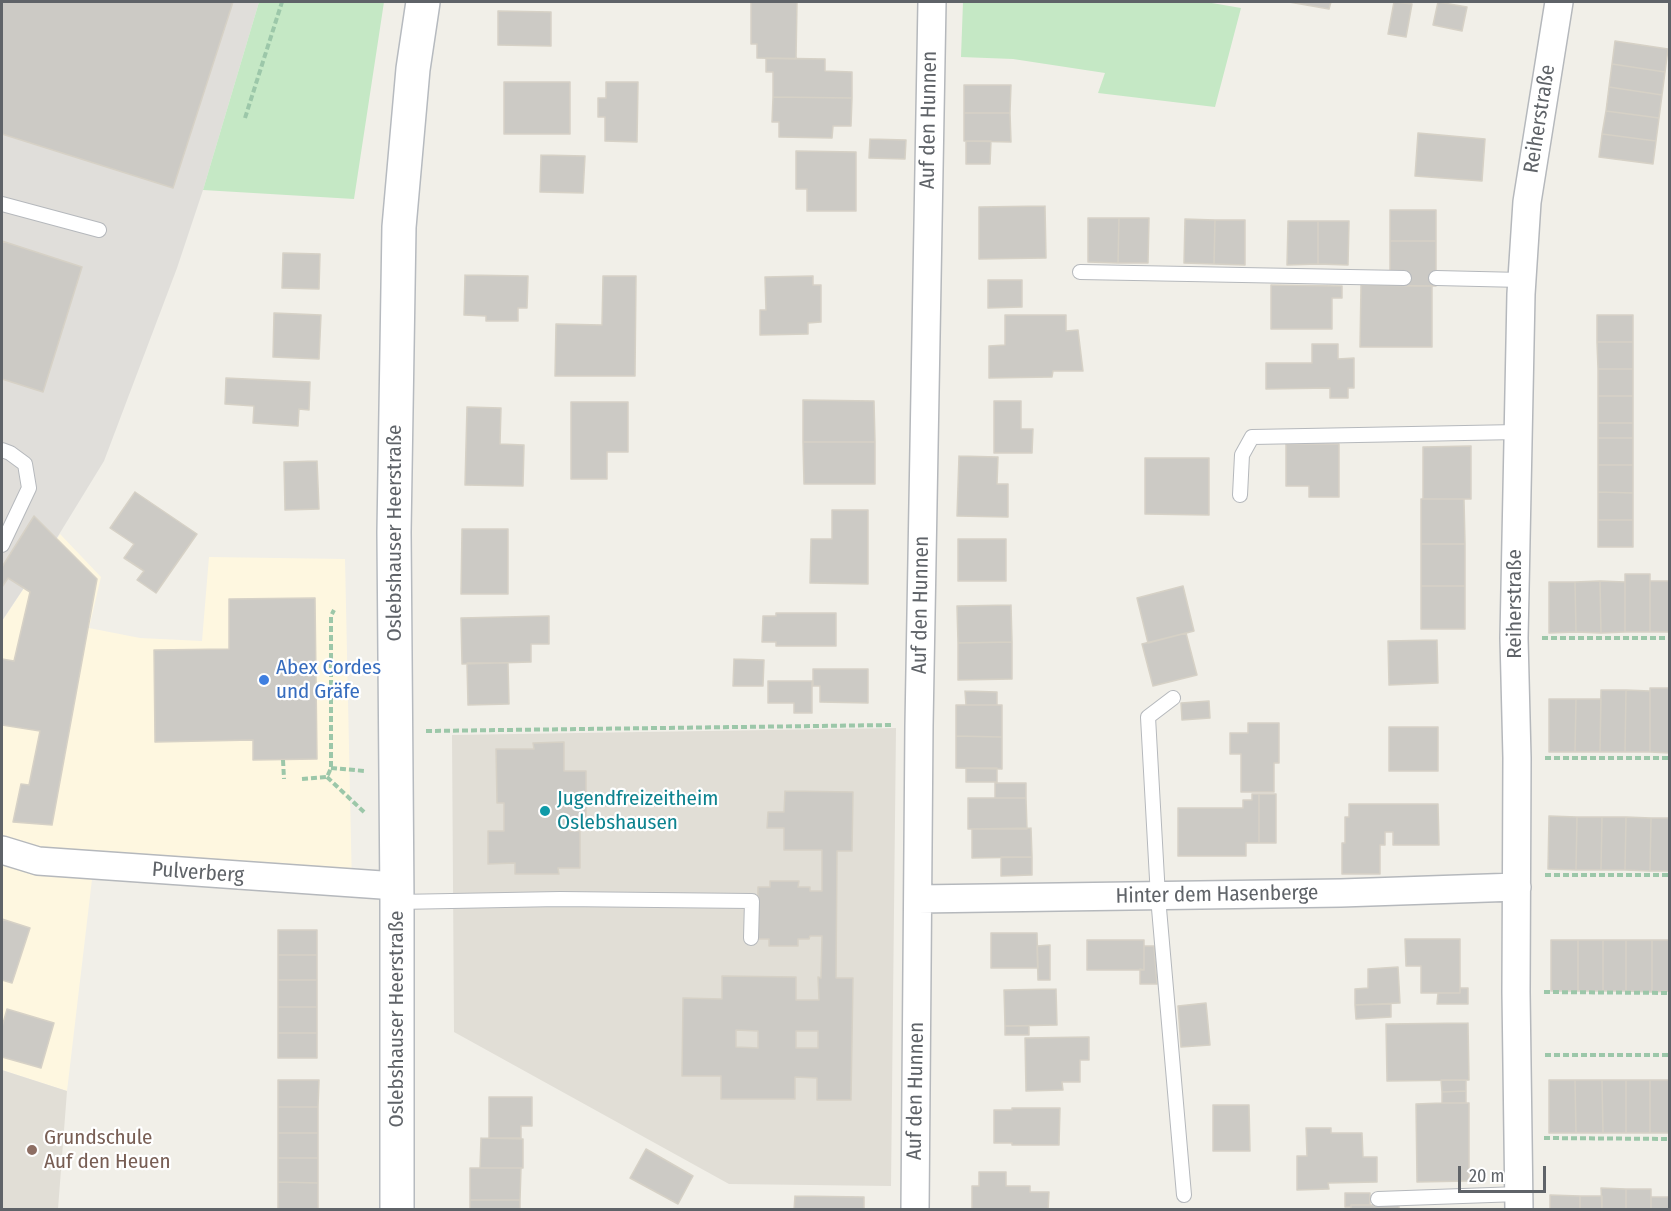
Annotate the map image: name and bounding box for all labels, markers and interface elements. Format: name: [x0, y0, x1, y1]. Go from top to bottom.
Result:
street label: Auf den Hunnen: [915, 51, 943, 189]
street label: Reiherstraße: [1519, 63, 1561, 175]
street label: Oslebshauser Heerstraße: [382, 425, 408, 641]
street label: Auf den Hunnen: [907, 536, 935, 674]
street label: Reiherstraße: [1502, 549, 1528, 659]
place label: Abex Cordes und Gräfe: [276, 655, 381, 705]
marker: Abex Cordes und Gräfe: [257, 673, 271, 687]
place label: Jugendfreizeitheim Oslebshausen: [557, 786, 718, 836]
marker: Jugendfreizeitheim Oslebshausen: [538, 804, 552, 818]
street label: Pulverberg: [151, 857, 245, 889]
street label: Hinter dem Hasenberge: [1115, 881, 1319, 909]
street label: Oslebshauser Heerstraße: [384, 911, 410, 1127]
street label: Auf den Hunnen: [902, 1022, 930, 1160]
place label: Grundschule Auf den Heuen: [44, 1125, 171, 1175]
marker: Grundschule Auf den Heuen: [25, 1143, 39, 1157]
scale bar: [1461, 1154, 1550, 1192]
text: 20 m: [1469, 1165, 1504, 1187]

